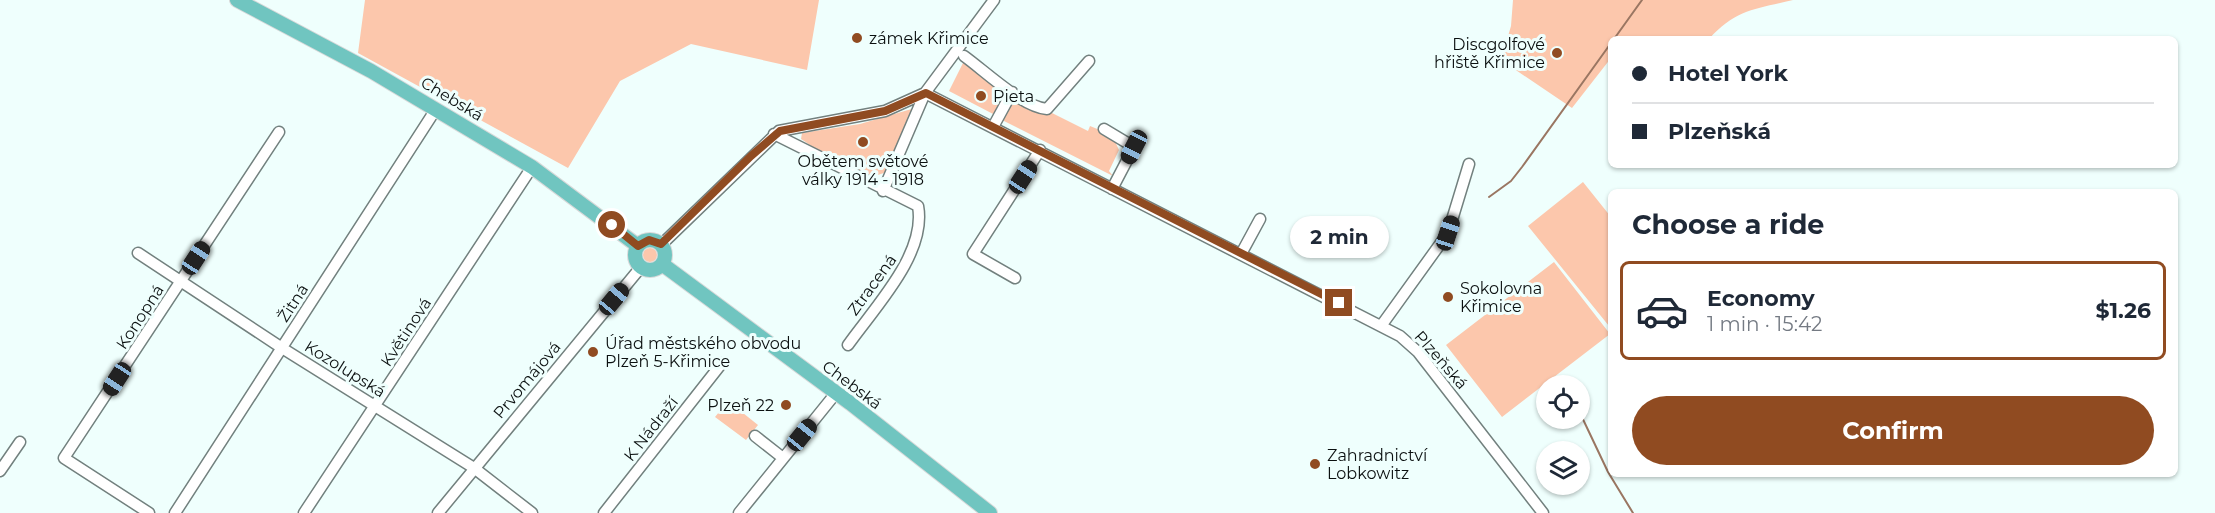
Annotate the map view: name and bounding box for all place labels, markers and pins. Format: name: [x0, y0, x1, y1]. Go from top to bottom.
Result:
place label: zámek Křimice: [869, 29, 989, 48]
marker: zámek Křimice: [850, 31, 864, 45]
place label: Discgolfové hřiště Křimice: [1434, 35, 1545, 72]
marker: Discgolfové hřiště Křimice: [1550, 46, 1564, 60]
place label: Pieta: [993, 87, 1034, 106]
marker: Pieta: [974, 89, 988, 103]
marker: Obětem světové války 1914 - 1918: [856, 135, 870, 149]
place label: Obětem světové války 1914 - 1918: [798, 152, 928, 189]
place label: Sokolovna Křimice: [1460, 279, 1542, 316]
marker: Sokolovna Křimice: [1441, 290, 1455, 304]
place label: Úřad městského obvodu Plzeň 5-Křimice: [605, 334, 801, 371]
marker: Úřad městského obvodu Plzeň 5-Křimice: [586, 345, 600, 359]
place label: Plzeň 22: [707, 396, 774, 415]
marker: Plzeň 22: [779, 398, 793, 412]
place label: Zahradnictví Lobkowitz: [1327, 446, 1428, 483]
marker: Zahradnictví Lobkowitz: [1308, 457, 1322, 471]

